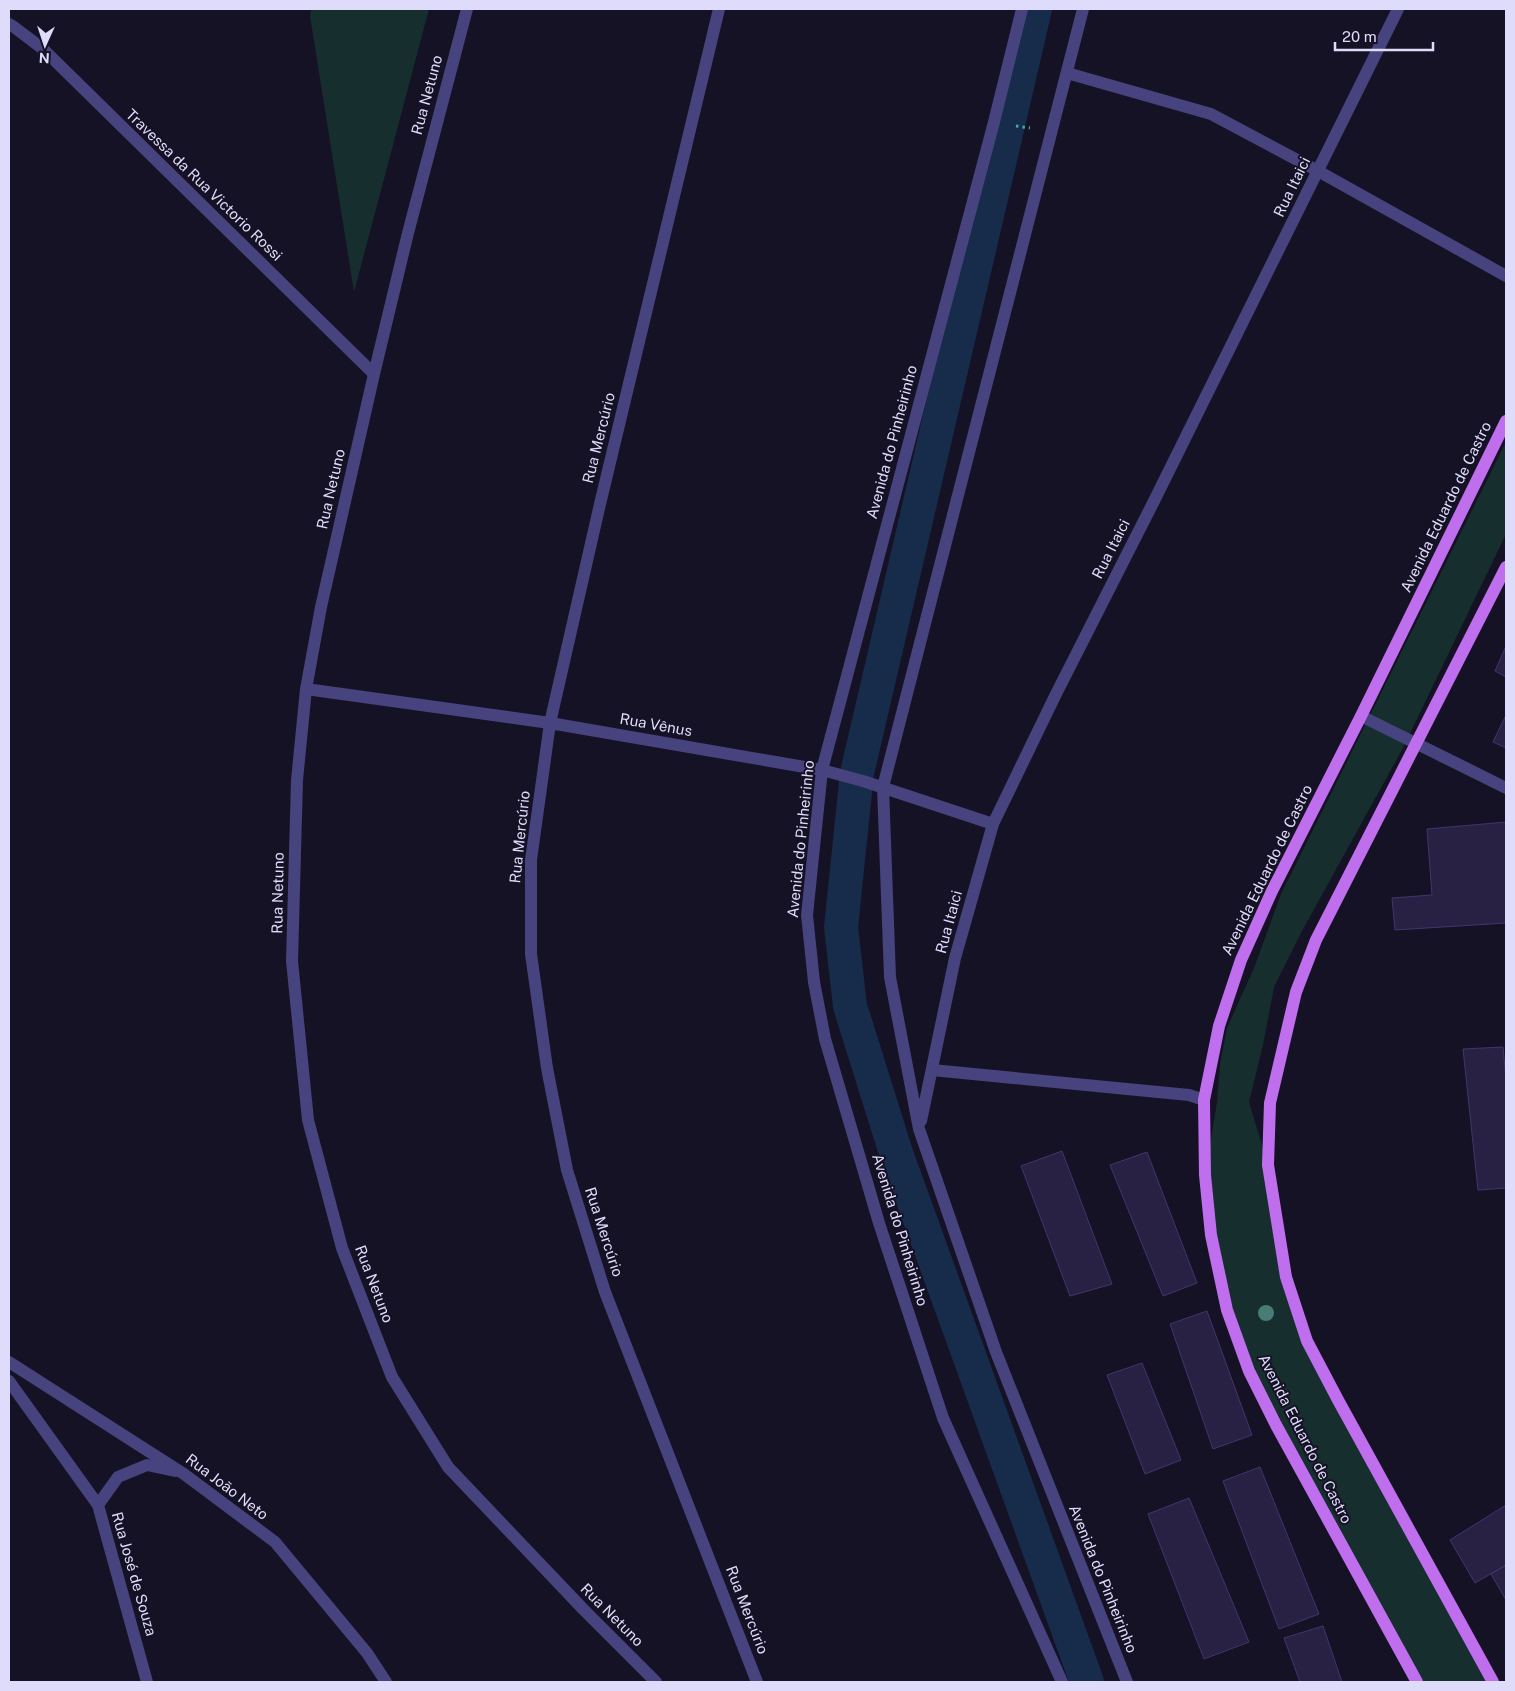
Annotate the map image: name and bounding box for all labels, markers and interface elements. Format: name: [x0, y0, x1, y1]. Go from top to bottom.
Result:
north arrow: [20, 20, 70, 70]
scale bar: [1335, 20, 1432, 52]
text: 20 m: [1342, 28, 1377, 45]
text: N: [38, 50, 50, 66]
street label: Rua Netuno: [408, 53, 445, 137]
street label: Travessa da Rua Victorio Rossi: [123, 105, 286, 264]
street label: Rua Itaici: [1270, 154, 1313, 219]
street label: Avenida do Pinheirinho: [863, 363, 920, 520]
street label: Rua Mercúrio: [579, 391, 618, 485]
street label: Avenida Eduardo de Castro: [1397, 419, 1494, 595]
street label: Rua Netuno: [313, 447, 348, 531]
street label: Rua Itaici: [1088, 516, 1133, 581]
street label: Rua Vênus: [619, 710, 694, 739]
street label: Avenida do Pinheirinho: [784, 759, 817, 918]
street label: Avenida Eduardo de Castro: [1218, 782, 1315, 958]
street label: Rua Mercúrio: [506, 790, 533, 884]
street label: Rua Netuno: [268, 852, 287, 934]
street label: Rua Itaici: [932, 889, 965, 955]
street label: Avenida do Pinheirinho: [869, 1152, 932, 1308]
street label: Rua Mercúrio: [582, 1185, 627, 1279]
street label: Rua Netuno: [352, 1243, 397, 1325]
street label: Avenida Eduardo de Castro: [1255, 1351, 1356, 1526]
street label: Rua João Neto: [183, 1450, 272, 1523]
street label: Avenida do Pinheirinho: [1066, 1502, 1141, 1655]
street label: Rua José de Souza: [109, 1510, 160, 1638]
street label: Rua Mercúrio: [723, 1563, 772, 1656]
street label: Rua Netuno: [577, 1580, 647, 1650]

